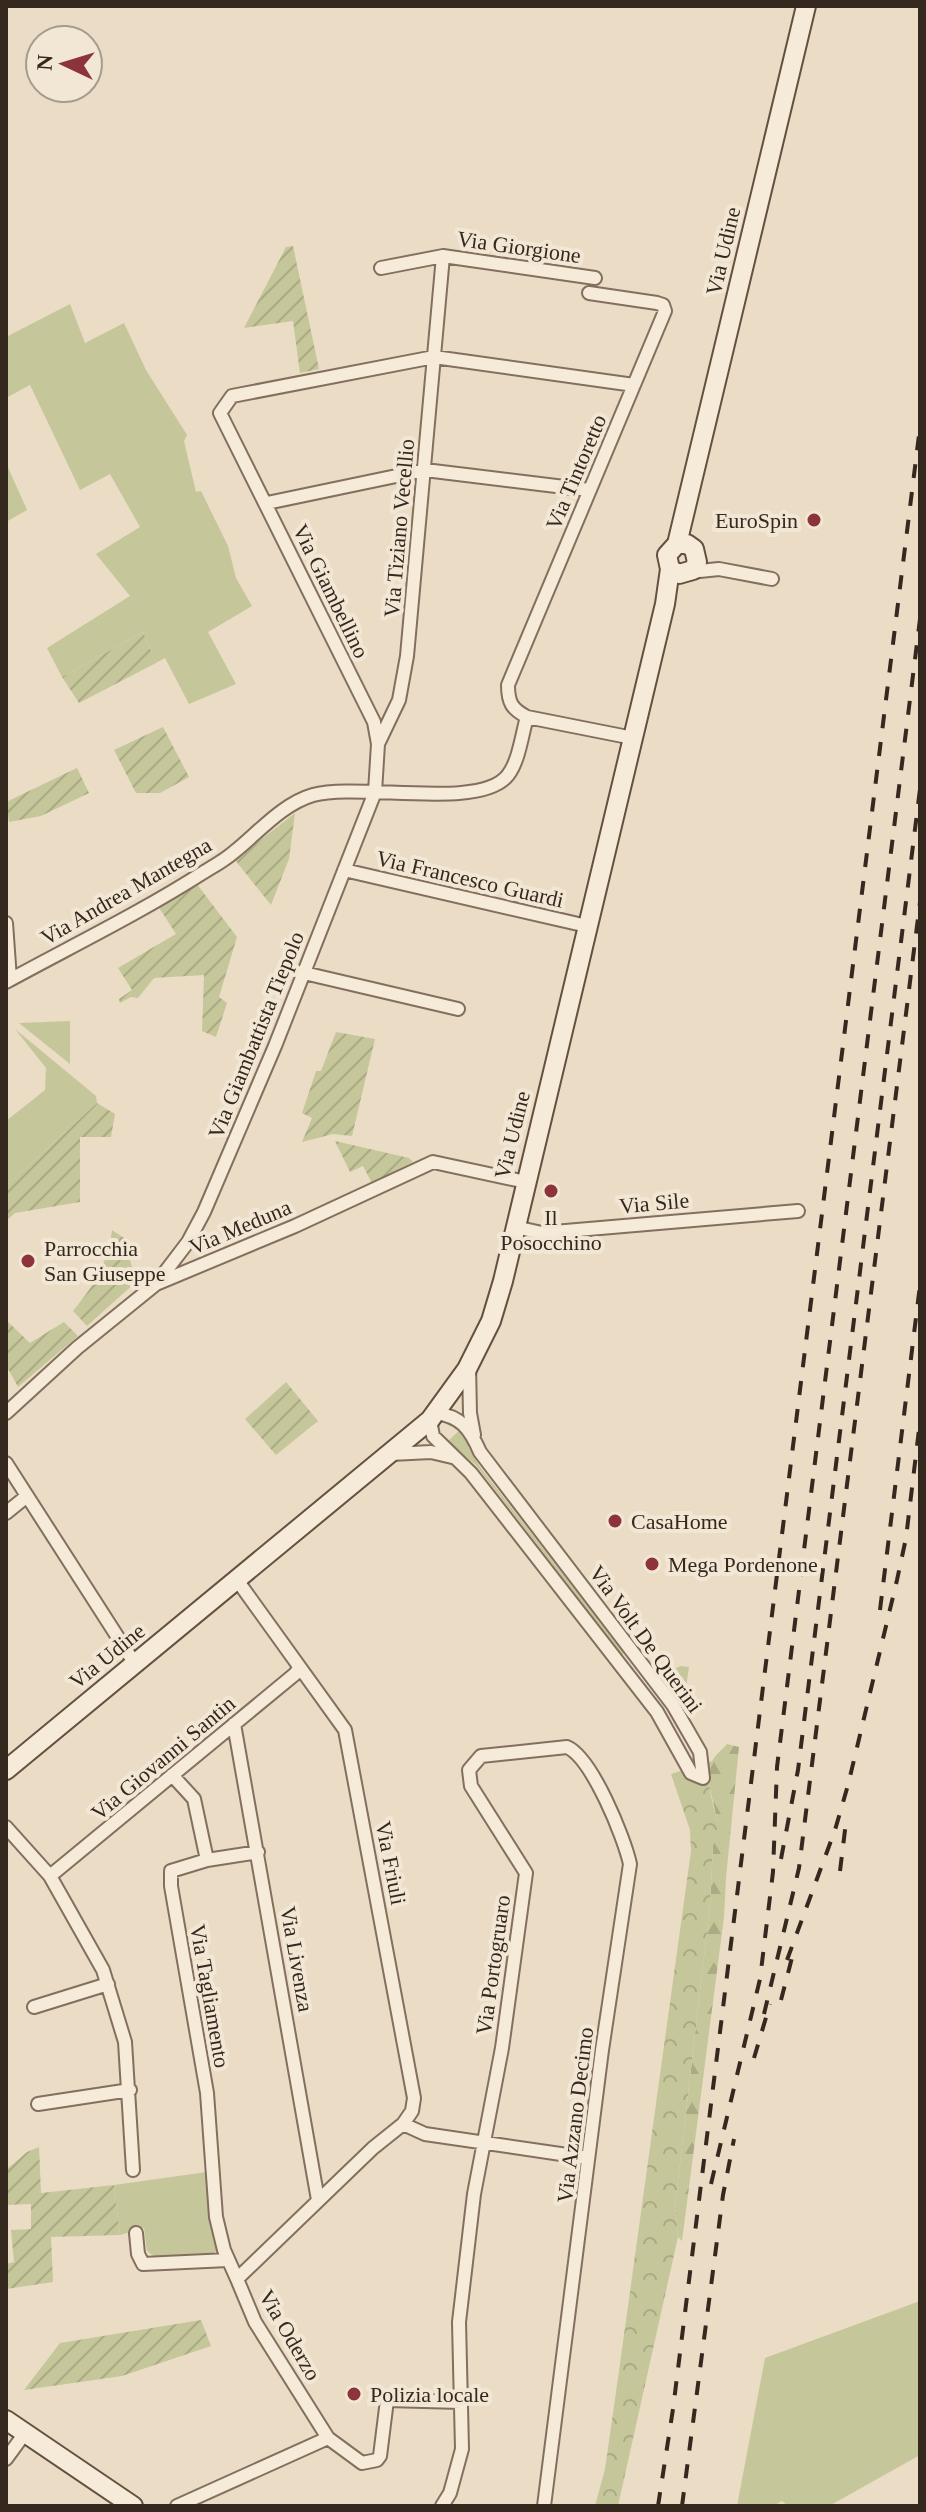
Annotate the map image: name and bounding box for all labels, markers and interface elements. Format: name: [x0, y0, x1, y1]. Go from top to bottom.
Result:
north arrow: [24, 24, 104, 104]
text: N: [32, 54, 58, 71]
street label: Via Udine: [701, 204, 745, 298]
street label: Via Giorgione: [455, 226, 583, 268]
street label: Via Tintoretto: [541, 411, 611, 533]
street label: Via Tiziano Vecellio: [379, 438, 419, 618]
place label: EuroSpin: [715, 508, 798, 533]
marker: EuroSpin: [805, 511, 823, 529]
street label: Via Giambellino: [288, 520, 374, 662]
street label: Via Andrea Mantegna: [36, 832, 216, 950]
street label: Via Francesco Guardi: [374, 845, 566, 913]
street label: Via Giambattista Tiepolo: [203, 928, 309, 1142]
street label: Via Udine: [489, 1088, 535, 1182]
marker: Il Posocchino: [542, 1182, 560, 1200]
street label: Via Sile: [618, 1187, 690, 1219]
street label: Via Meduna: [185, 1194, 295, 1260]
place label: Il Posocchino: [500, 1205, 602, 1255]
place label: Parrocchia San Giuseppe: [44, 1236, 166, 1286]
marker: Parrocchia San Giuseppe: [19, 1252, 37, 1270]
place label: CasaHome: [631, 1509, 728, 1534]
marker: CasaHome: [606, 1512, 624, 1530]
place label: Mega Pordenone: [668, 1552, 818, 1577]
marker: Mega Pordenone: [643, 1555, 661, 1573]
street label: Via Volt De Querini: [584, 1561, 708, 1717]
street label: Via Udine: [64, 1618, 150, 1694]
street label: Via Giovanni Santin: [86, 1691, 240, 1825]
street label: Via Friuli: [371, 1819, 411, 1907]
street label: Via Portogruaro: [471, 1893, 515, 2037]
street label: Via Livenza: [275, 1904, 319, 2014]
street label: Via Tagliamento: [185, 1922, 235, 2070]
street label: Via Azzano Decimo: [552, 2026, 598, 2204]
street label: Via Oderzo: [254, 2285, 326, 2385]
place label: Polizia locale: [370, 2382, 489, 2407]
marker: Polizia locale: [345, 2385, 363, 2403]

